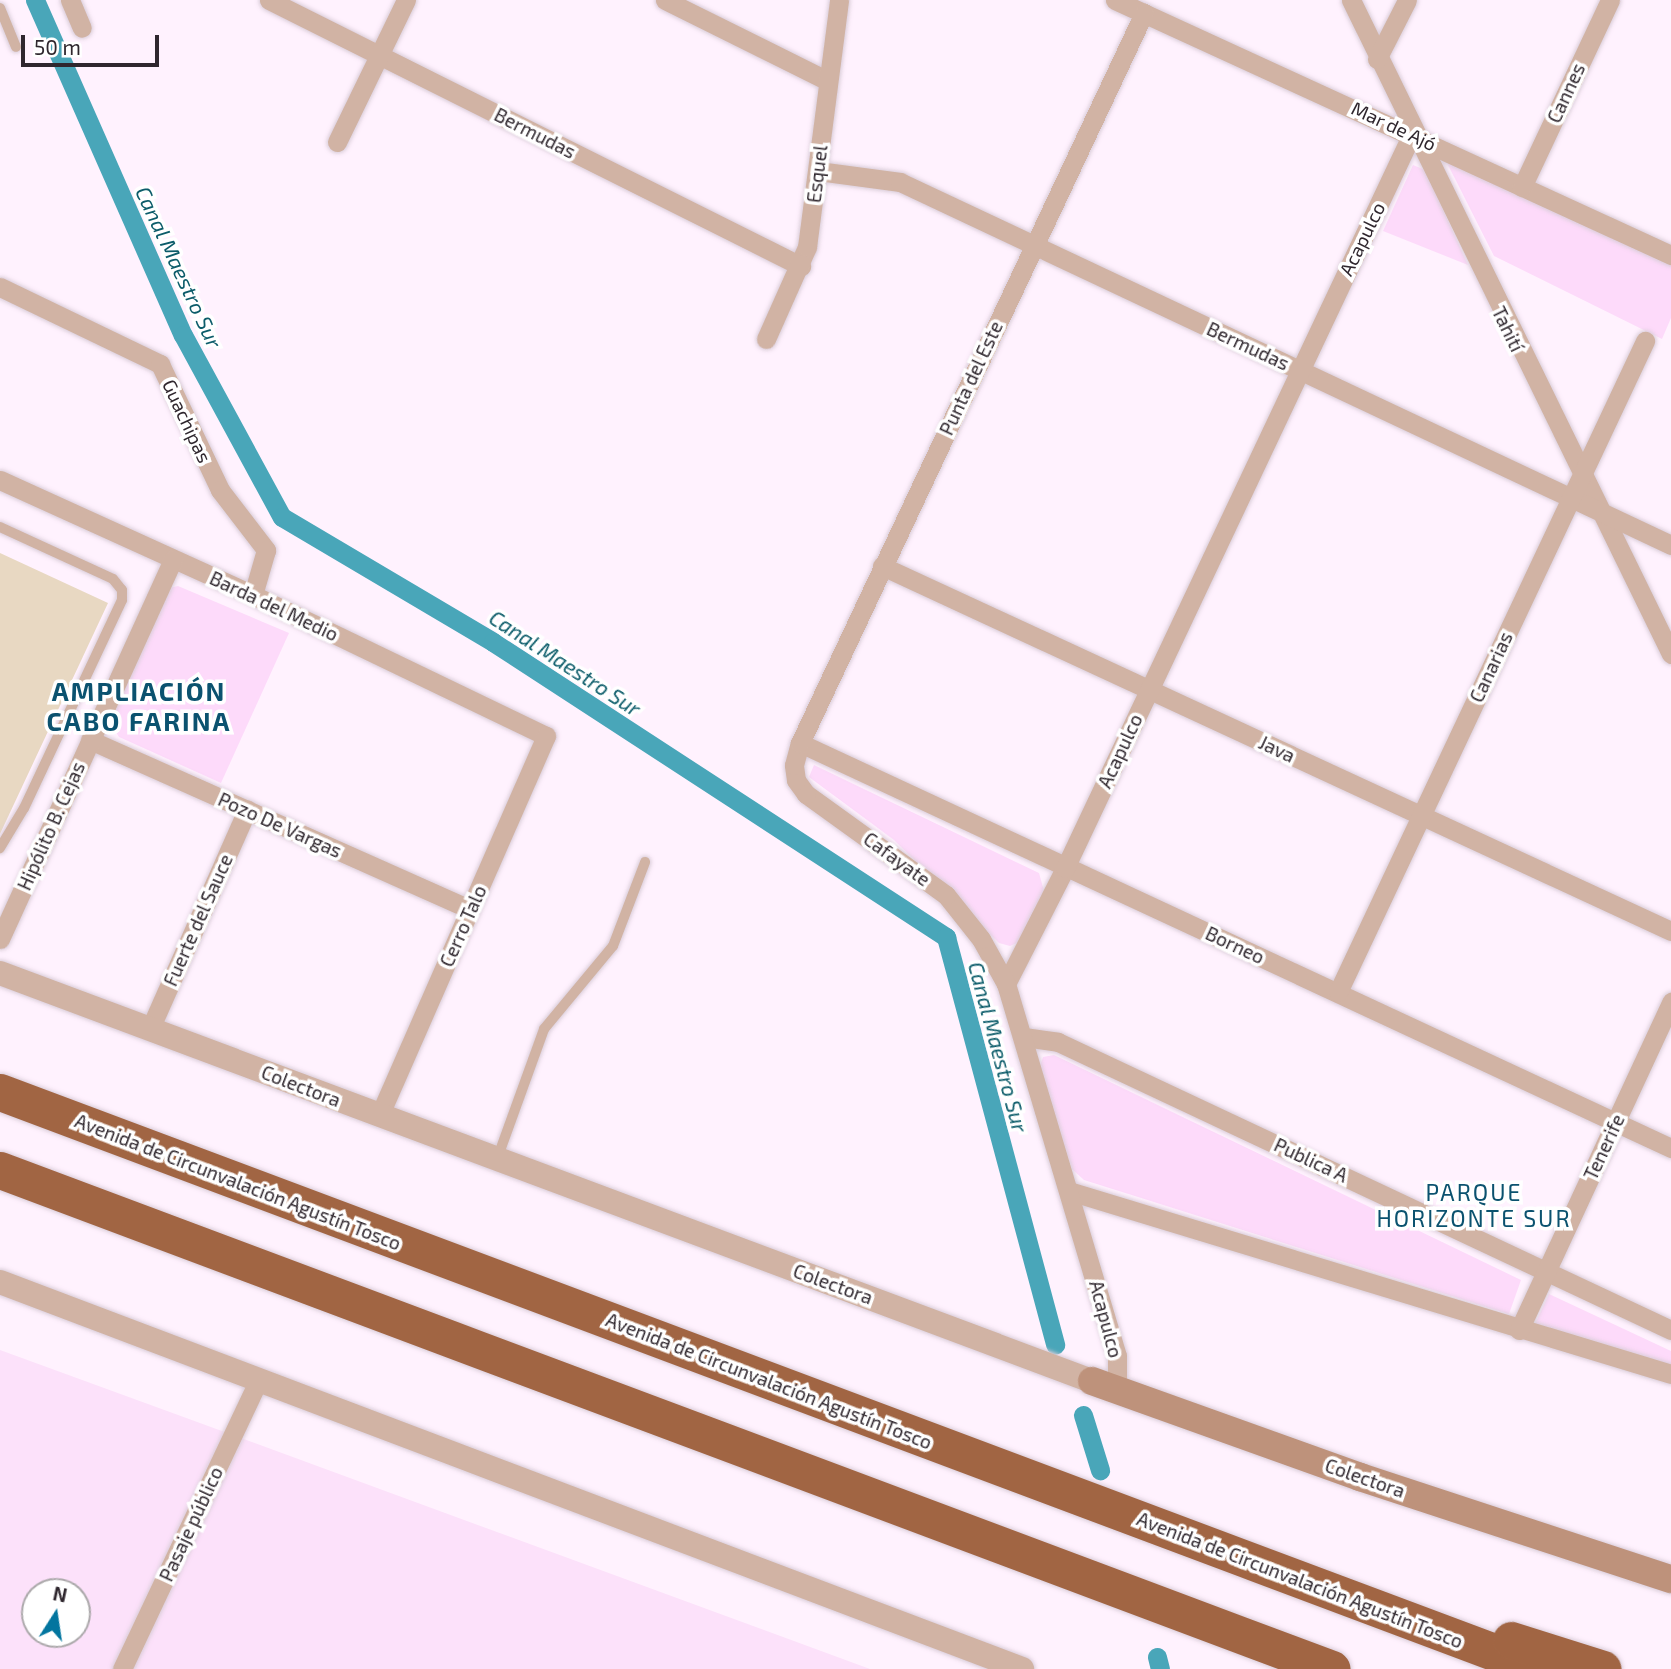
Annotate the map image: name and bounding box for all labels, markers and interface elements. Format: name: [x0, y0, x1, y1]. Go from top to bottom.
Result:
scale bar: [24, 21, 163, 65]
text: 50 m: [34, 34, 81, 59]
street label: Cannes: [1542, 60, 1590, 126]
street label: Mar de Ajó: [1348, 96, 1440, 156]
street label: Bermudas: [491, 103, 579, 163]
street label: Esquel: [802, 144, 832, 204]
water label: Canal Maestro Sur: [130, 182, 228, 352]
street label: Acapulco: [1334, 199, 1390, 279]
street label: Tahití: [1487, 303, 1529, 355]
street label: Punta del Este: [935, 317, 1007, 439]
street label: Bermudas: [1203, 317, 1293, 375]
street label: Guachipas: [158, 376, 216, 466]
street label: Barda del Medio: [206, 566, 342, 646]
water label: Canal Maestro Sur: [484, 605, 646, 721]
street label: Canarias: [1465, 628, 1517, 706]
district label: AMPLIACIÓN CABO FARINA: [48, 675, 230, 736]
street label: Acapulco: [1093, 710, 1147, 792]
street label: Java: [1255, 731, 1299, 767]
street label: Hipólito B. Cejas: [13, 758, 89, 894]
street label: Pozo De Vargas: [215, 787, 345, 863]
street label: Cafayate: [859, 827, 935, 891]
street label: Fuerte del Sauce: [159, 850, 237, 990]
street label: Cerro Talo: [435, 882, 491, 970]
street label: Borneo: [1202, 922, 1268, 968]
water label: Canal Maestro Sur: [963, 959, 1033, 1135]
street label: Colectora: [258, 1061, 344, 1111]
street label: Avenida de Circunvalación Agustín Tosco: [71, 1109, 405, 1255]
street label: Tenerife: [1579, 1110, 1629, 1184]
street label: Publica A: [1270, 1133, 1352, 1187]
district label: PARQUE HORIZONTE SUR: [1378, 1178, 1570, 1232]
street label: Colectora: [790, 1259, 876, 1309]
street label: Acapulco: [1085, 1278, 1127, 1360]
street label: Avenida de Circunvalación Agustín Tosco: [602, 1308, 936, 1454]
street label: Colectora: [1322, 1454, 1408, 1502]
street label: Pasaje público: [155, 1463, 227, 1585]
street label: Avenida de Circunvalación Agustín Tosco: [1133, 1507, 1467, 1653]
north arrow: [21, 1578, 91, 1648]
text: N: [51, 1581, 69, 1607]

